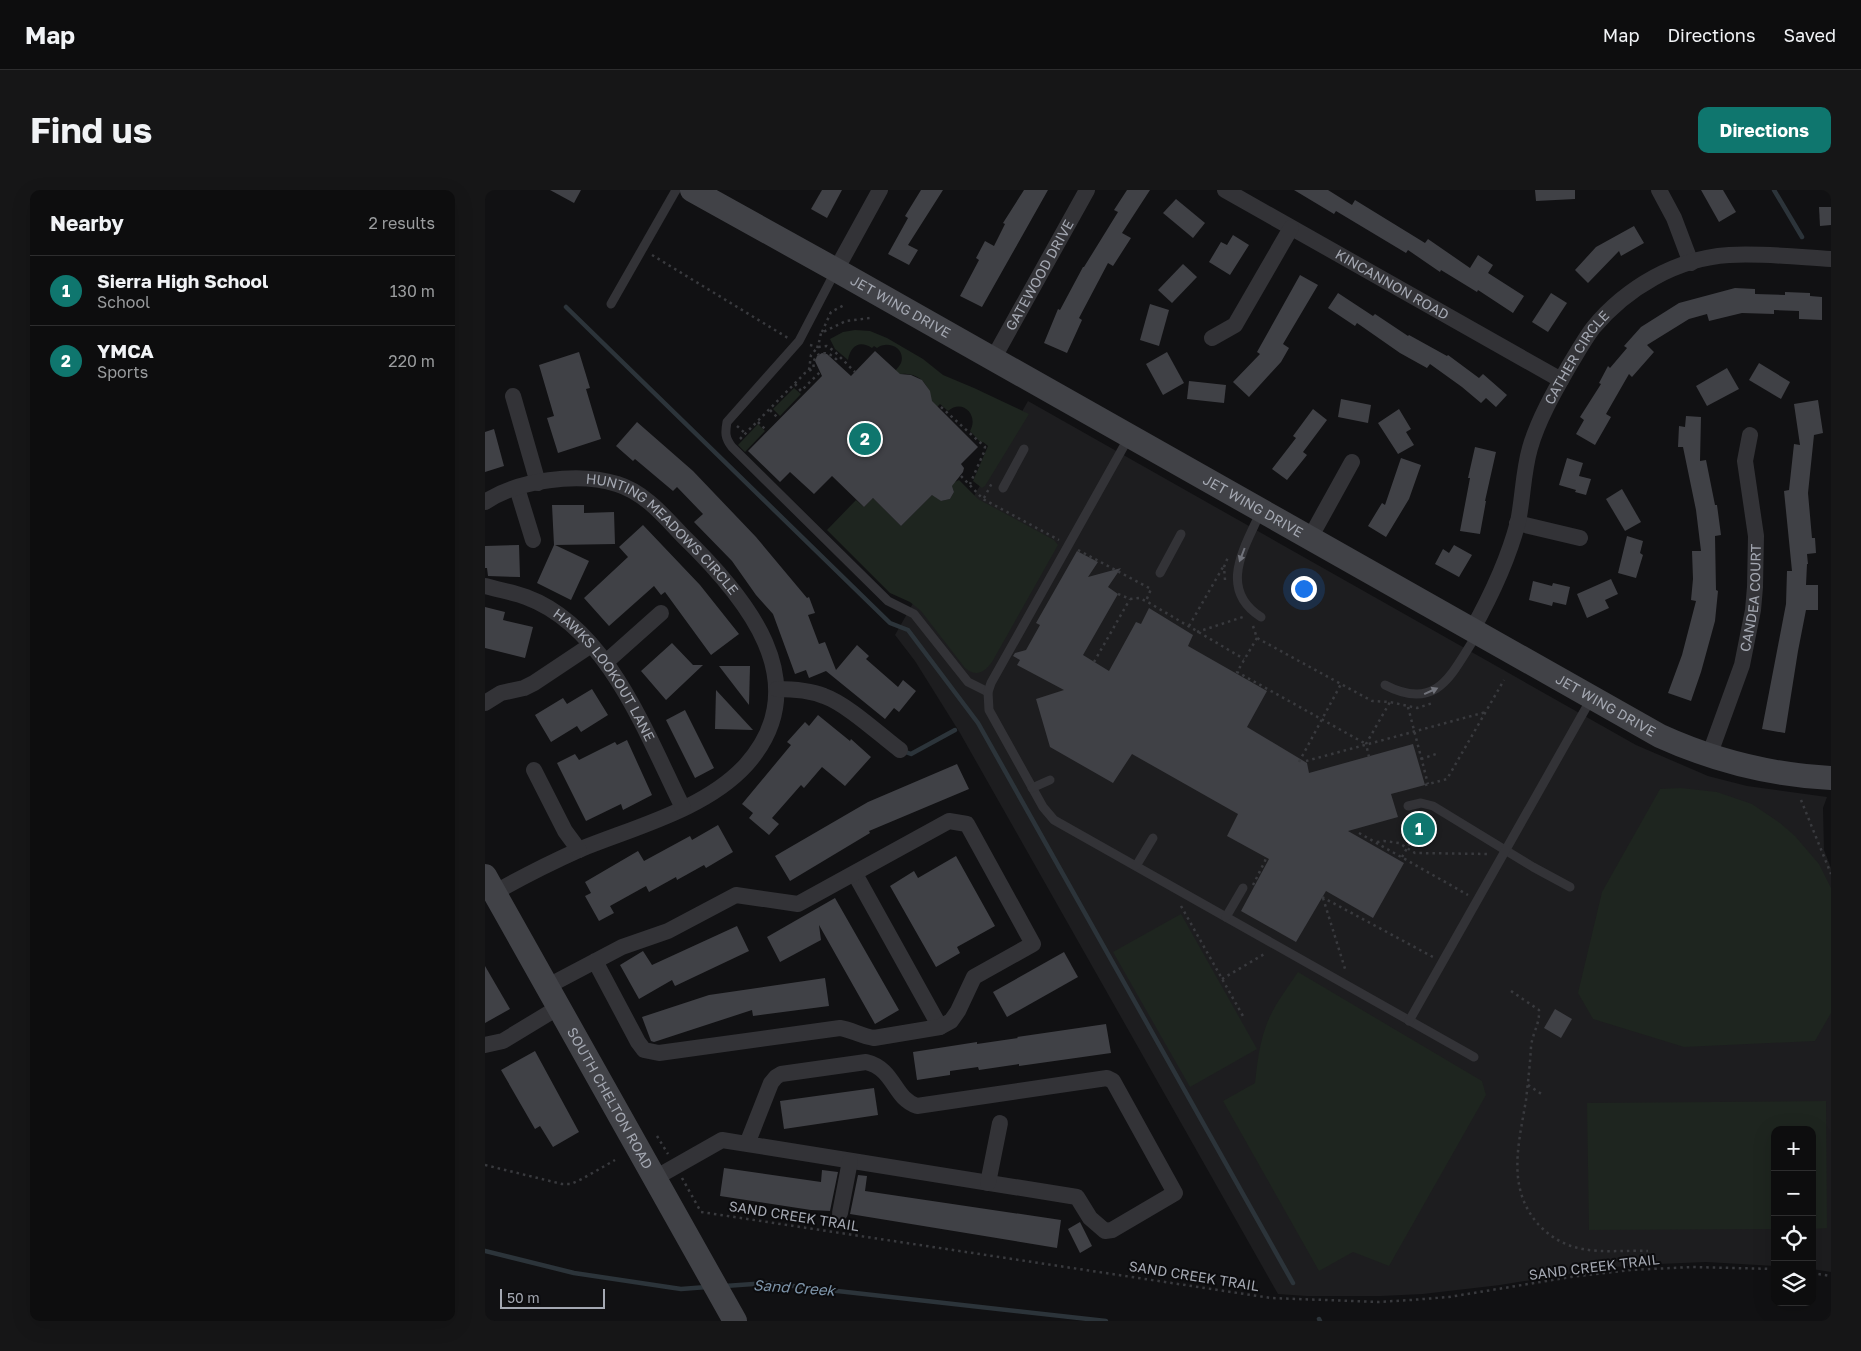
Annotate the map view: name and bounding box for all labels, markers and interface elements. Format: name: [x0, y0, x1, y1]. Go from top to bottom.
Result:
text: Map: [25, 20, 75, 49]
text: Map: [1603, 24, 1639, 46]
text: Directions: [1667, 24, 1755, 46]
text: Saved: [1783, 24, 1836, 46]
button: Directions: [1698, 107, 1831, 153]
text: Find us: [30, 109, 152, 151]
text: Nearby: [50, 210, 124, 236]
text: 2 results: [369, 213, 435, 233]
street label: GATEWOOD DRIVE: [1002, 216, 1077, 333]
street label: KINCANNON ROAD: [1332, 245, 1452, 323]
text: Sierra High School: [97, 269, 268, 292]
street label: JET WING DRIVE: [848, 271, 954, 341]
text: 1: [62, 281, 70, 301]
text: 130 m: [390, 281, 435, 301]
text: School: [97, 292, 150, 312]
street label: CATHER CIRCLE: [1540, 307, 1612, 407]
text: YMCA: [97, 339, 154, 362]
text: 2: [61, 351, 71, 371]
text: 220 m: [388, 351, 435, 371]
text: Sports: [97, 362, 148, 382]
pin: 2: [849, 420, 881, 458]
street label: HUNTING MEADOWS CIRCLE: [585, 470, 742, 598]
street label: JET WING DRIVE: [1200, 470, 1306, 541]
street label: CANDEA COURT: [1736, 543, 1764, 653]
one-way arrow: [1238, 548, 1245, 563]
your location: [1291, 576, 1317, 602]
street label: HAWKS LOOKOUT LANE: [550, 604, 659, 744]
street label: JET WING DRIVE: [1553, 670, 1659, 740]
one-way arrow: [1424, 687, 1438, 695]
pin: 1: [1403, 810, 1435, 848]
street label: SOUTH CHELTON ROAD: [564, 1024, 657, 1172]
map controls: [1771, 1126, 1816, 1306]
button: +: [1771, 1126, 1816, 1171]
button: −: [1771, 1171, 1816, 1216]
street label: SAND CREEK TRAIL: [728, 1197, 860, 1234]
button: locate: [1771, 1216, 1816, 1261]
street label: SAND CREEK TRAIL: [1528, 1250, 1660, 1283]
street label: SAND CREEK TRAIL: [1128, 1257, 1260, 1294]
button: layers: [1771, 1261, 1816, 1306]
water label: Sand Creek: [753, 1275, 837, 1299]
scale bar: [500, 1286, 605, 1309]
text: 50 m: [507, 1289, 540, 1306]

